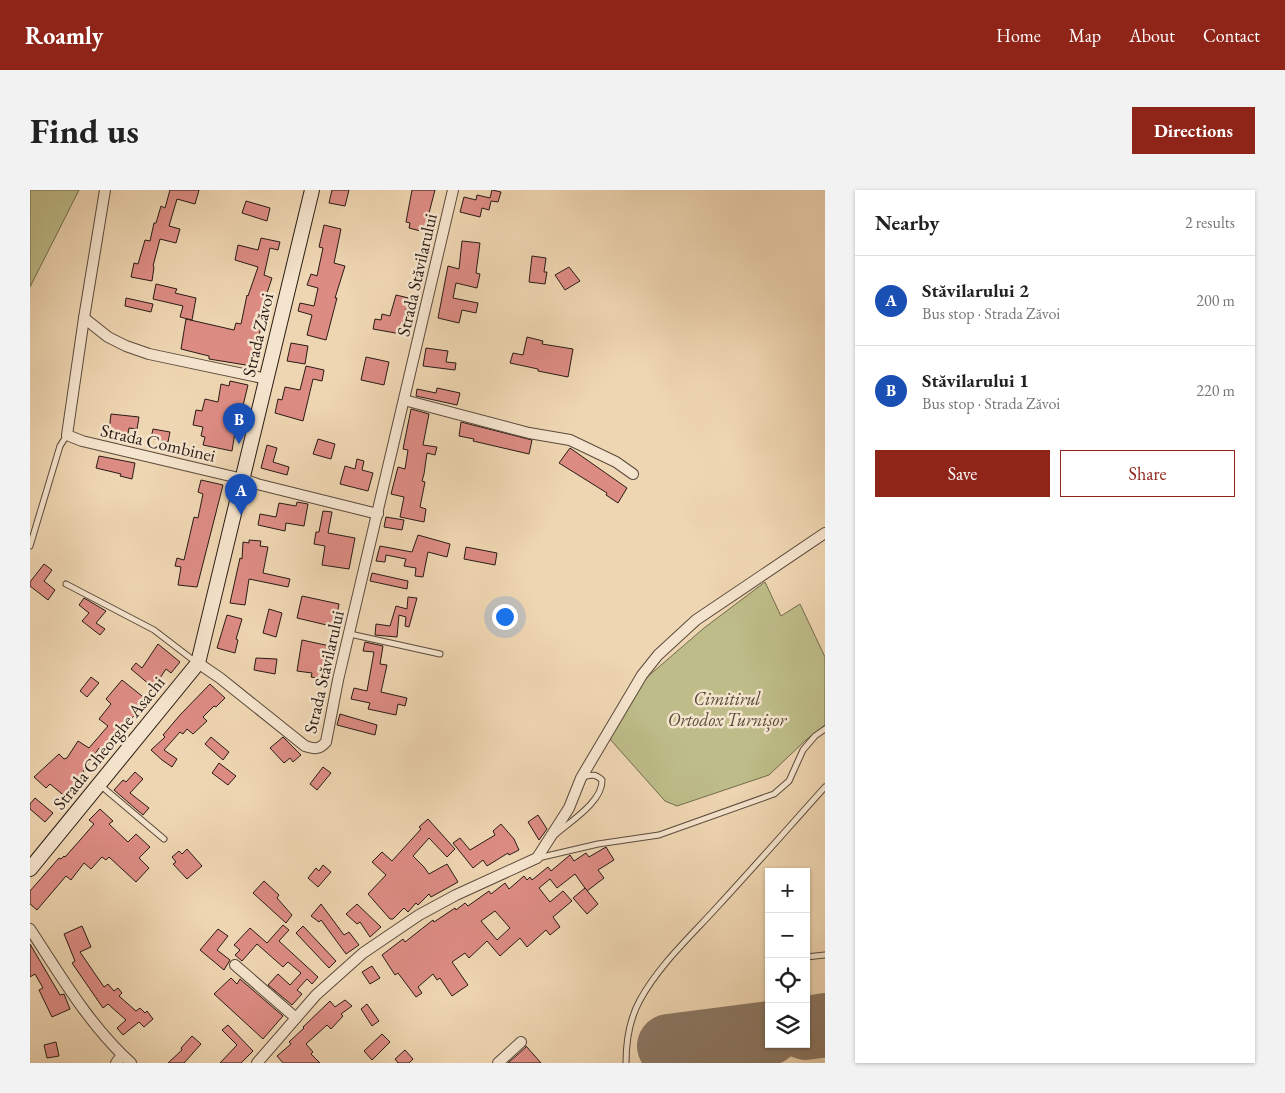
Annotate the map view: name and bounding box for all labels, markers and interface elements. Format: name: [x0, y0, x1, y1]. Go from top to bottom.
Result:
text: Roamly: [25, 20, 103, 51]
text: Home: [996, 24, 1041, 47]
text: Map: [1069, 24, 1101, 47]
text: About: [1129, 24, 1175, 47]
text: Contact: [1203, 24, 1260, 47]
button: Directions: [1132, 107, 1255, 154]
text: Find us: [30, 108, 139, 153]
text: Nearby: [875, 209, 939, 236]
street label: Strada Stăvilarului: [391, 211, 442, 339]
text: 2 results: [1185, 212, 1235, 233]
text: Stăvilarului 2: [922, 278, 1029, 303]
street label: Strada Zăvoi: [237, 290, 278, 379]
text: A: [885, 290, 897, 311]
text: 200 m: [1196, 290, 1235, 311]
text: Bus stop · Strada Zăvoi: [922, 303, 1060, 324]
text: Stăvilarului 1: [922, 368, 1029, 393]
text: B: [886, 380, 896, 401]
text: 220 m: [1196, 380, 1235, 401]
text: Bus stop · Strada Zăvoi: [922, 393, 1060, 414]
pin: B: [223, 403, 255, 444]
street label: Strada Combinei: [98, 418, 218, 467]
button: Save: [875, 450, 1050, 497]
button: Share: [1060, 450, 1235, 497]
pin: A: [225, 474, 257, 515]
your location: [492, 604, 518, 630]
street label: Strada Stăvilarului: [298, 608, 349, 736]
street label: Strada Gheorghe Asachi: [48, 671, 170, 814]
park label: Cimitirul Ortodox Turnișor: [668, 687, 787, 732]
map controls: [765, 868, 810, 1048]
button: +: [765, 868, 810, 913]
button: −: [765, 913, 810, 958]
button: locate: [765, 958, 810, 1003]
button: layers: [765, 1003, 810, 1048]

